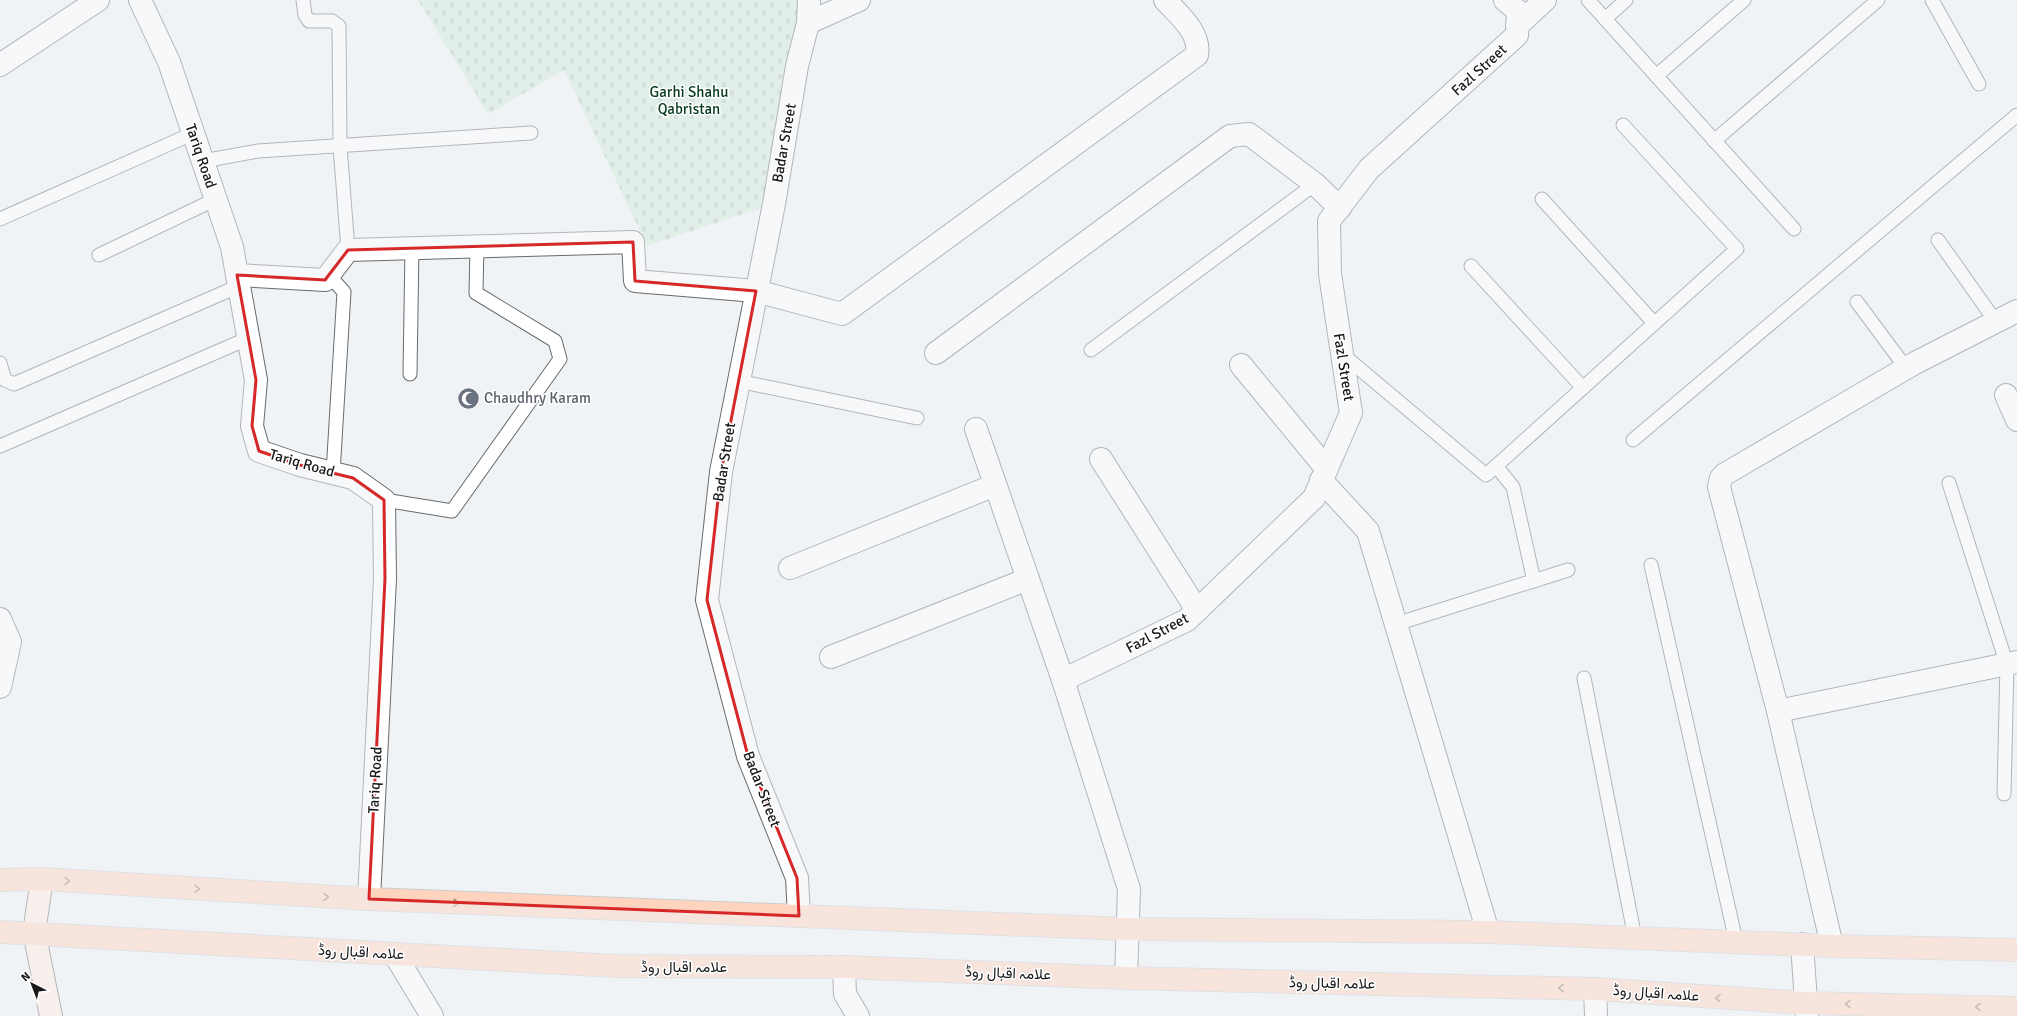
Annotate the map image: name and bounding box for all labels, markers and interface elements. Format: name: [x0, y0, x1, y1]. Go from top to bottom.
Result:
street label: Fazl Street: [1448, 40, 1510, 100]
park label: Garhi Shahu Qabristan: [650, 83, 728, 118]
street label: Badar Street: [768, 102, 800, 184]
street label: Tariq Road: [182, 121, 220, 191]
street label: Fazl Street: [1330, 332, 1358, 402]
mosque icon: Chaudhry Karam: [455, 385, 481, 411]
place label: Chaudhry Karam: [484, 389, 591, 407]
street label: Badar Street: [709, 421, 739, 503]
street label: Tariq Road: [267, 445, 337, 481]
street label: Fazl Street: [1123, 609, 1191, 657]
street label: Tariq Road: [364, 746, 386, 814]
street label: Badar Street: [739, 748, 785, 830]
one-way arrow: [64, 876, 70, 885]
one-way arrow: [194, 884, 200, 893]
one-way arrow: [323, 892, 329, 901]
one-way arrow: [453, 898, 459, 907]
street label: علامہ اقبال روڈ: [317, 941, 405, 963]
street label: علامہ اقبال روڈ: [641, 958, 727, 976]
street label: علامہ اقبال روڈ: [965, 962, 1052, 984]
north arrow: [12, 964, 52, 1004]
text: N: [18, 970, 33, 984]
street label: علامہ اقبال روڈ: [1289, 973, 1375, 993]
street label: علامہ اقبال روڈ: [1612, 981, 1700, 1005]
one-way arrow: [1558, 984, 1564, 993]
one-way arrow: [1715, 993, 1721, 1002]
one-way arrow: [1845, 1000, 1851, 1009]
one-way arrow: [1975, 1003, 1981, 1012]

